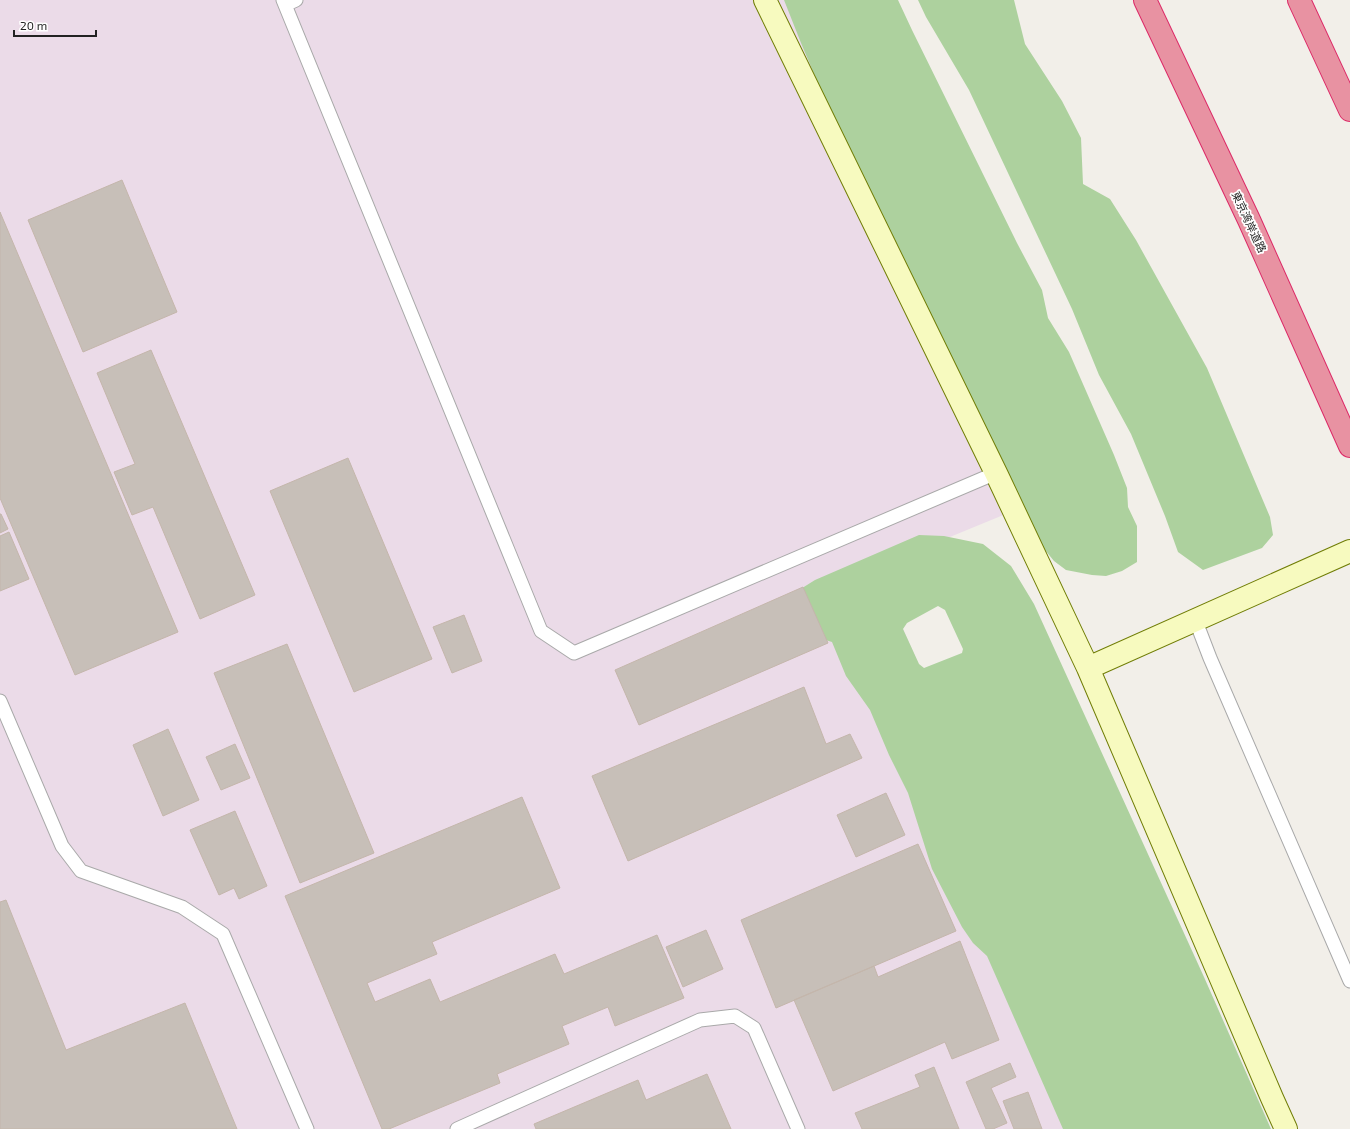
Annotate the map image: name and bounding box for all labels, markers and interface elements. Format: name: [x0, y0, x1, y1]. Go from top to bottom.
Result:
scale bar: [14, 12, 96, 38]
text: 20 m: [20, 18, 47, 32]
street label: 東京湾岸道路: [1230, 189, 1269, 254]

